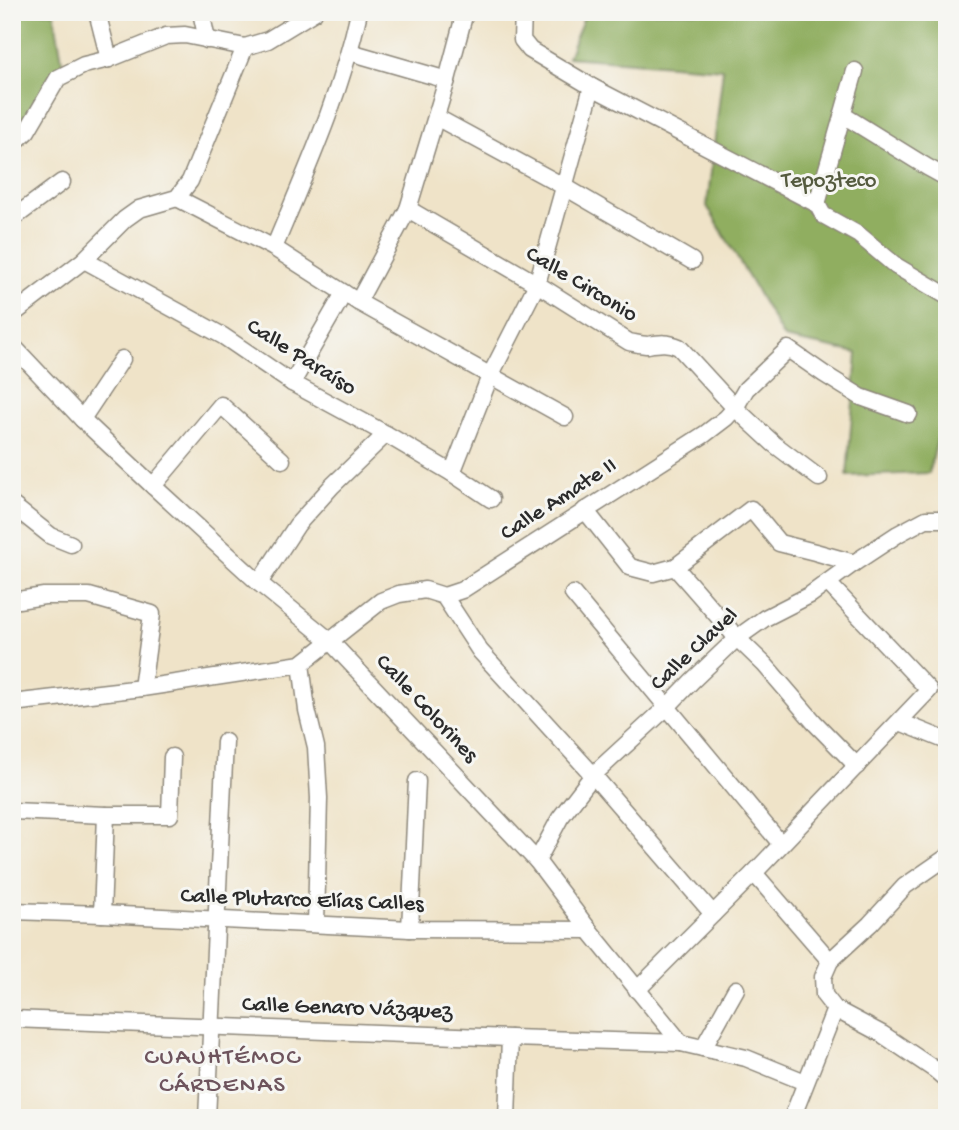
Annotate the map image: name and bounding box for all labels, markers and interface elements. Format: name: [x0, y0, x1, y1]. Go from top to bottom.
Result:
park label: Tepozteco: [779, 168, 877, 195]
street label: Calle Circonio: [520, 241, 642, 329]
street label: Calle Paraíso: [241, 314, 361, 402]
street label: Calle Amate II: [496, 452, 622, 548]
street label: Calle Clavel: [646, 603, 744, 697]
street label: Calle Colorines: [369, 649, 483, 769]
street label: Calle Plutarco Elías Calles: [180, 883, 425, 919]
street label: Calle Genaro Vázquez: [241, 992, 454, 1026]
district label: CUAUHTÉMOC CÁRDENAS: [145, 1044, 301, 1101]

